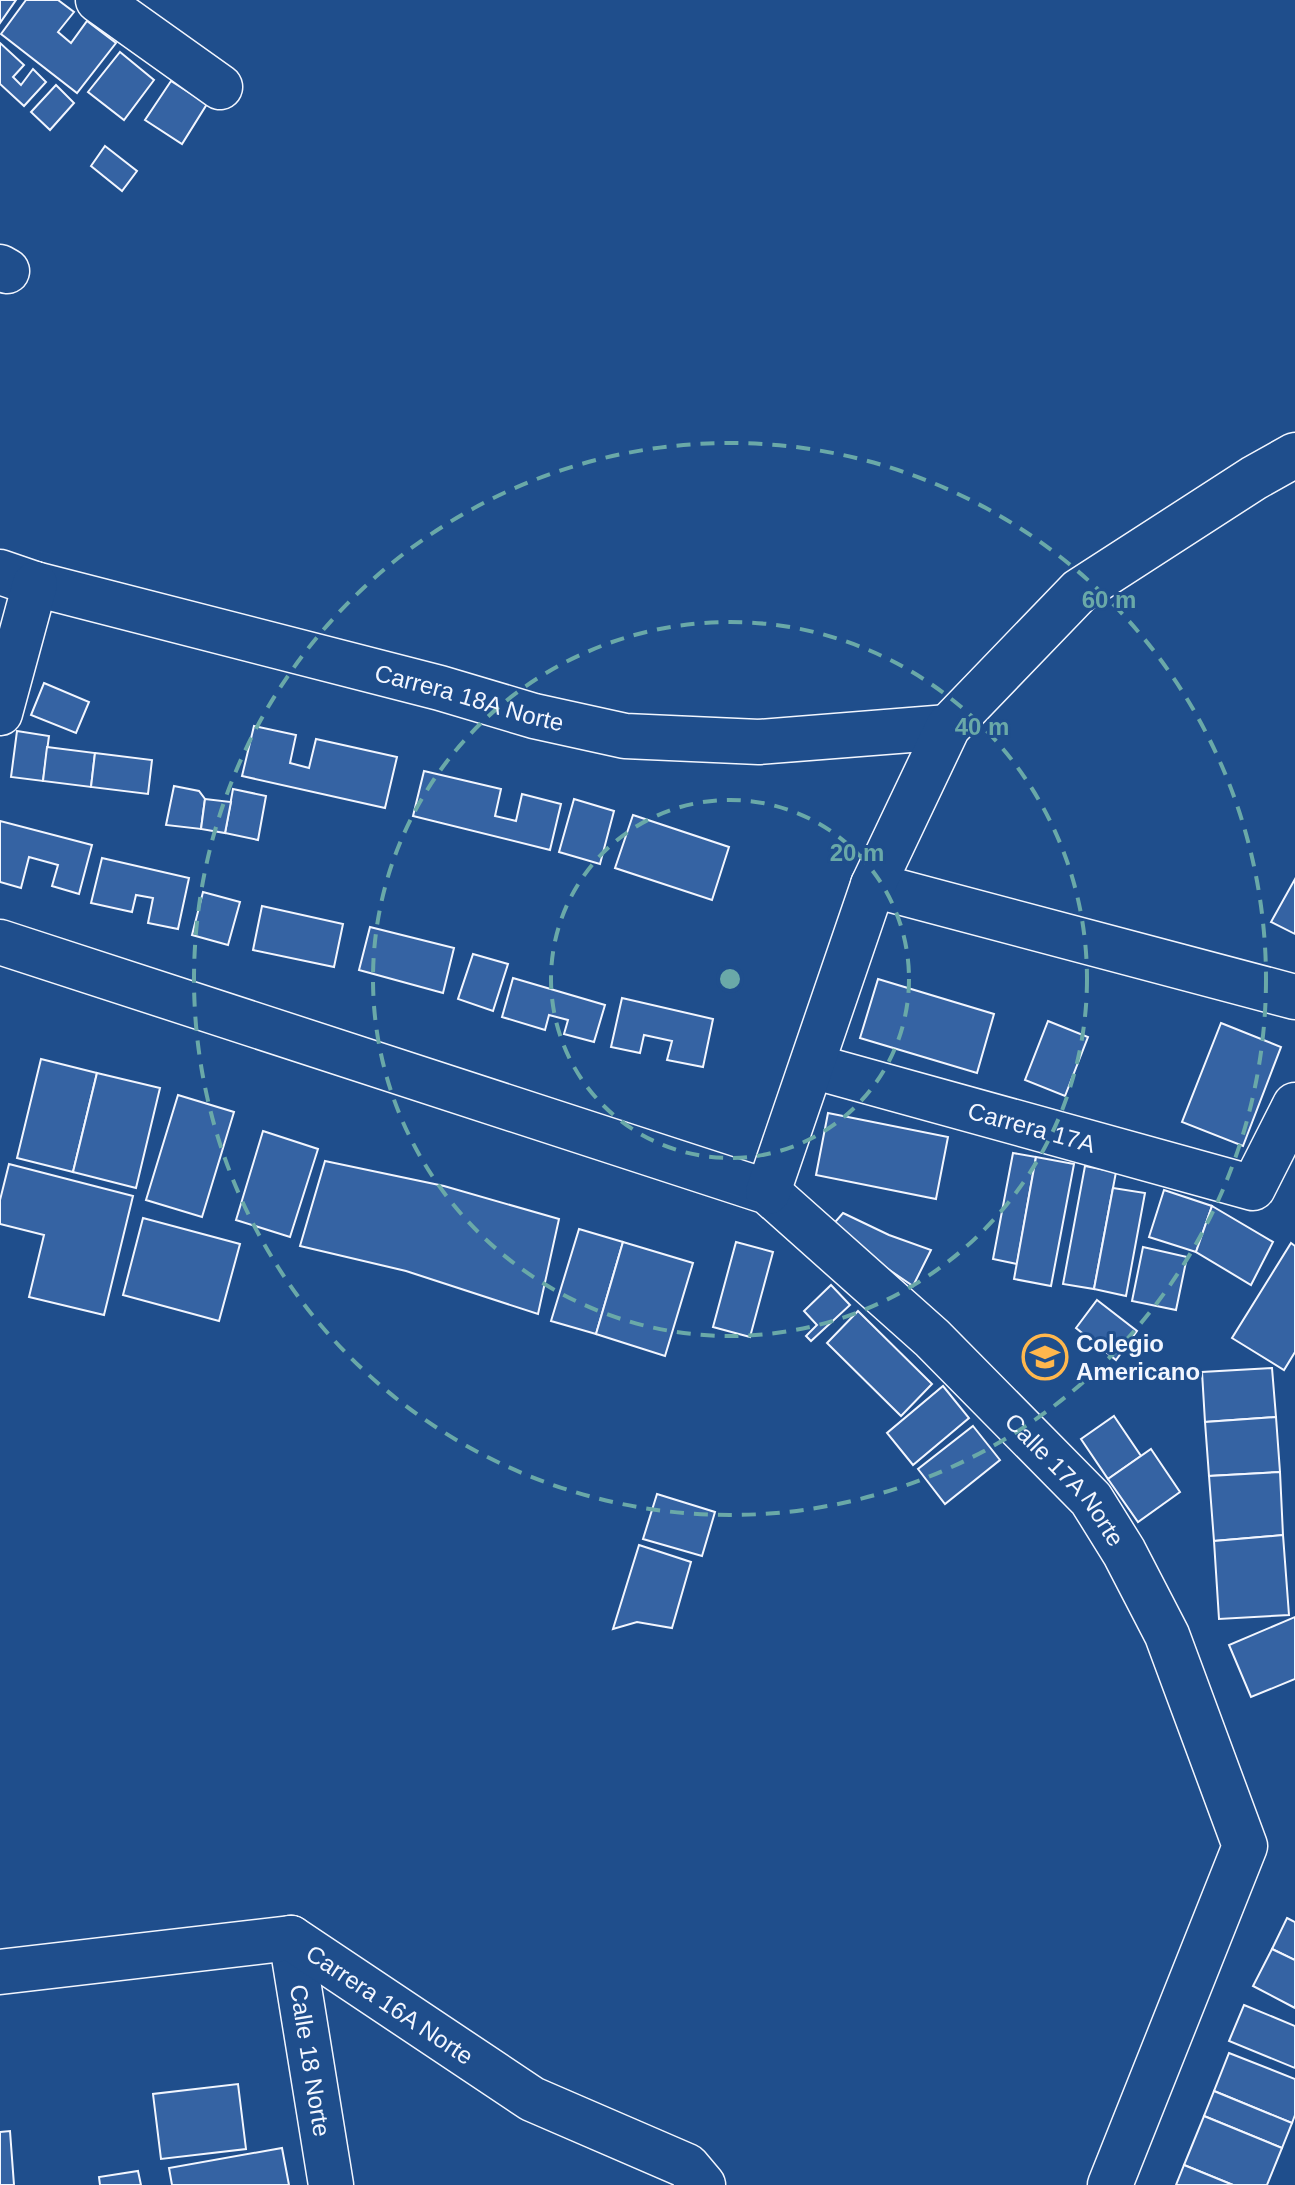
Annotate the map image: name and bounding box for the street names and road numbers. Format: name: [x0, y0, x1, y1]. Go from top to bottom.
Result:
street label: Carrera 18A Norte: [372, 658, 566, 736]
street label: Carrera 17A: [965, 1096, 1098, 1157]
street label: Calle 17A Norte: [1000, 1407, 1130, 1551]
street label: Carrera 16A Norte: [301, 1939, 479, 2069]
street label: Calle 18 Norte: [285, 1982, 336, 2138]

